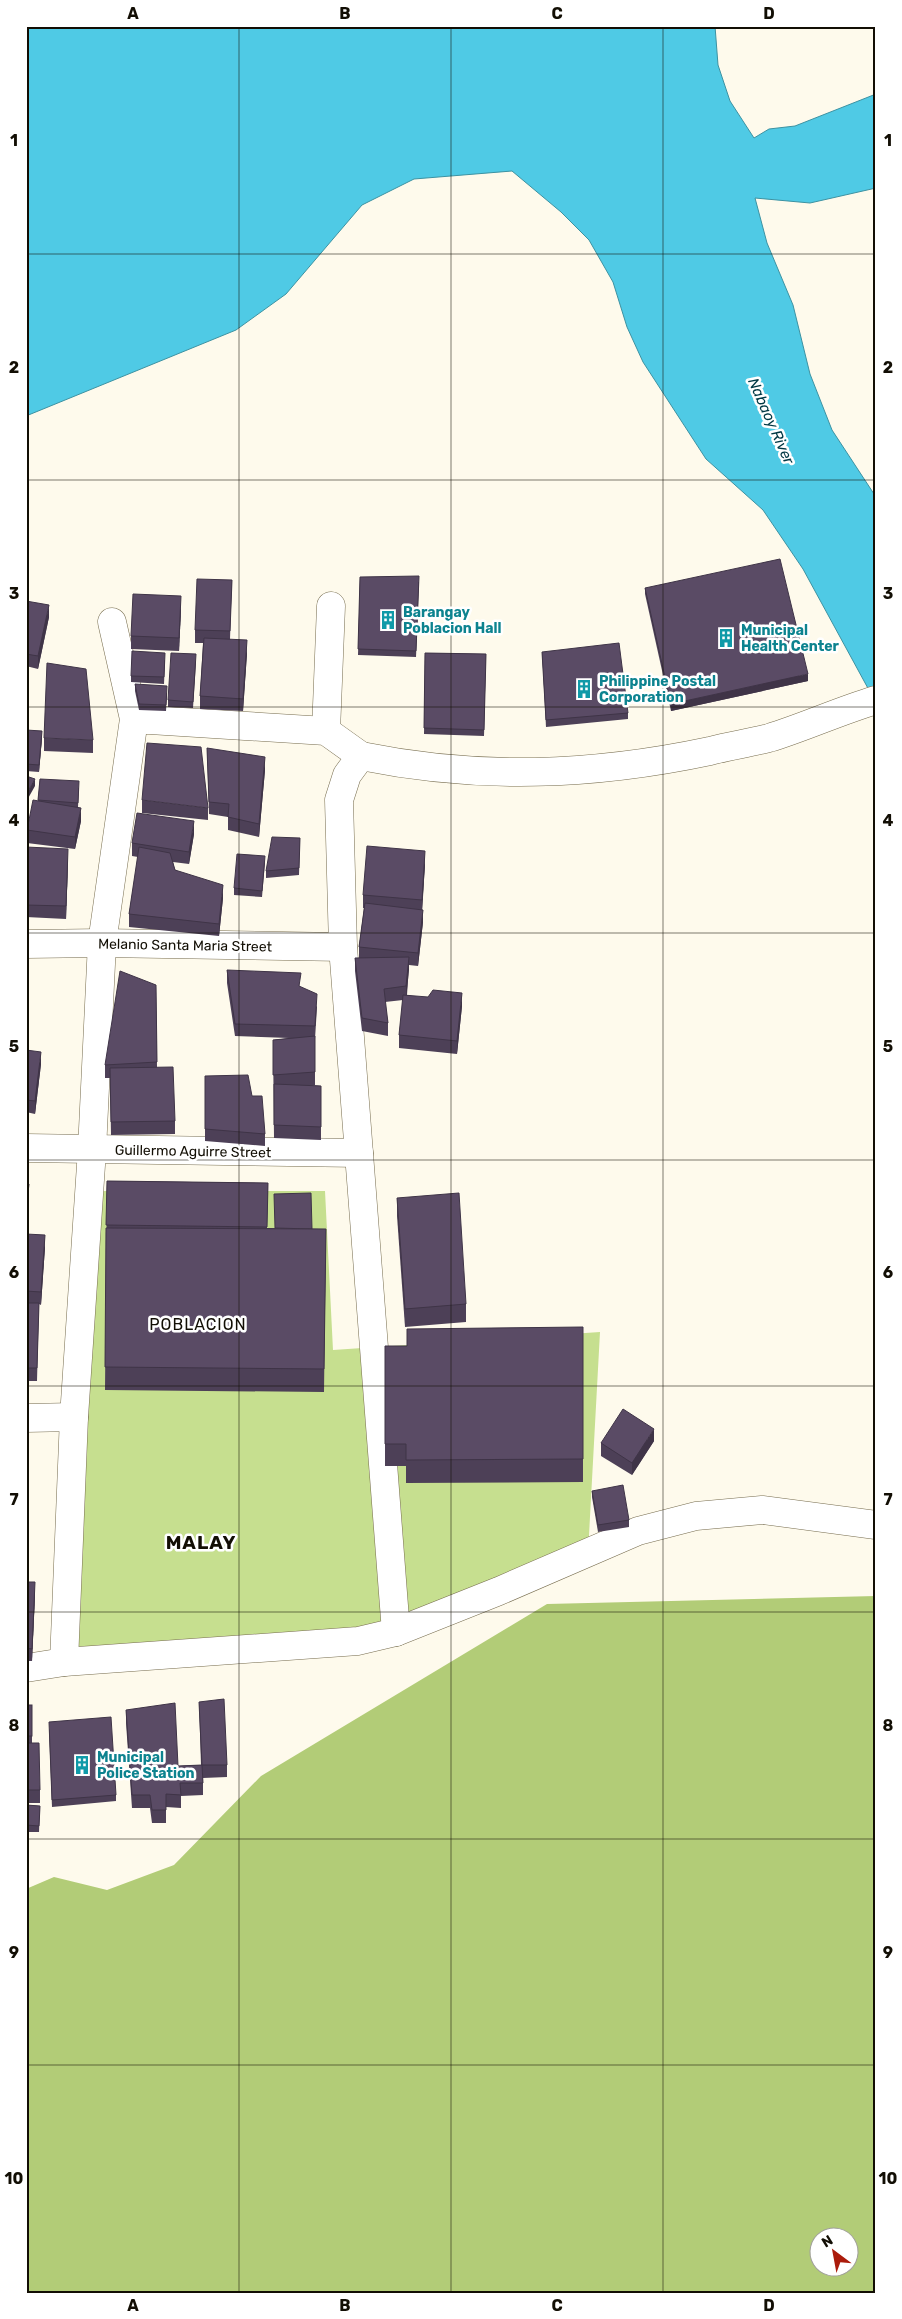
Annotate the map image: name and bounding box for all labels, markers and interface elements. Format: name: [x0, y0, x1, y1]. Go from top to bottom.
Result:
text: A: [127, 4, 139, 23]
text: B: [339, 4, 351, 23]
text: C: [551, 4, 563, 23]
text: D: [763, 4, 775, 23]
text: 1: [10, 131, 18, 150]
text: 1: [884, 131, 892, 150]
text: 2: [9, 358, 19, 377]
text: 2: [883, 358, 893, 377]
water label: Nabaoy River: [744, 375, 799, 468]
text: 3: [9, 584, 19, 603]
text: 3: [883, 584, 893, 603]
place label: Barangay Poblacion Hall: [403, 604, 502, 637]
building icon: Barangay Poblacion Hall: [377, 609, 399, 631]
place label: Municipal Health Center: [741, 622, 840, 655]
building icon: Municipal Health Center: [715, 627, 737, 649]
place label: Philippine Postal Corporation: [599, 673, 716, 706]
building icon: Philippine Postal Corporation: [573, 678, 595, 700]
text: 4: [9, 811, 20, 830]
text: 4: [883, 811, 894, 830]
street label: Melanio Santa Maria Street: [98, 935, 273, 956]
text: 5: [9, 1037, 19, 1056]
text: 5: [883, 1037, 893, 1056]
street label: Guillermo Aguirre Street: [115, 1142, 272, 1161]
text: 6: [9, 1263, 19, 1282]
text: 6: [883, 1263, 893, 1282]
district label: POBLACION: [149, 1315, 247, 1334]
text: 7: [9, 1490, 19, 1509]
text: 7: [883, 1490, 893, 1509]
district label: MALAY: [166, 1531, 236, 1554]
text: 8: [9, 1716, 20, 1735]
text: 8: [883, 1716, 894, 1735]
place label: Municipal Police Station: [97, 1749, 195, 1782]
building icon: Municipal Police Station: [71, 1754, 93, 1776]
text: 9: [9, 1943, 19, 1962]
text: 9: [883, 1943, 893, 1962]
text: 10: [5, 2169, 24, 2188]
text: 10: [879, 2169, 898, 2188]
north arrow: [810, 2226, 860, 2276]
text: N: [819, 2232, 836, 2251]
text: A: [127, 2296, 139, 2315]
text: B: [339, 2296, 351, 2315]
text: C: [551, 2296, 563, 2315]
text: D: [763, 2296, 775, 2315]

